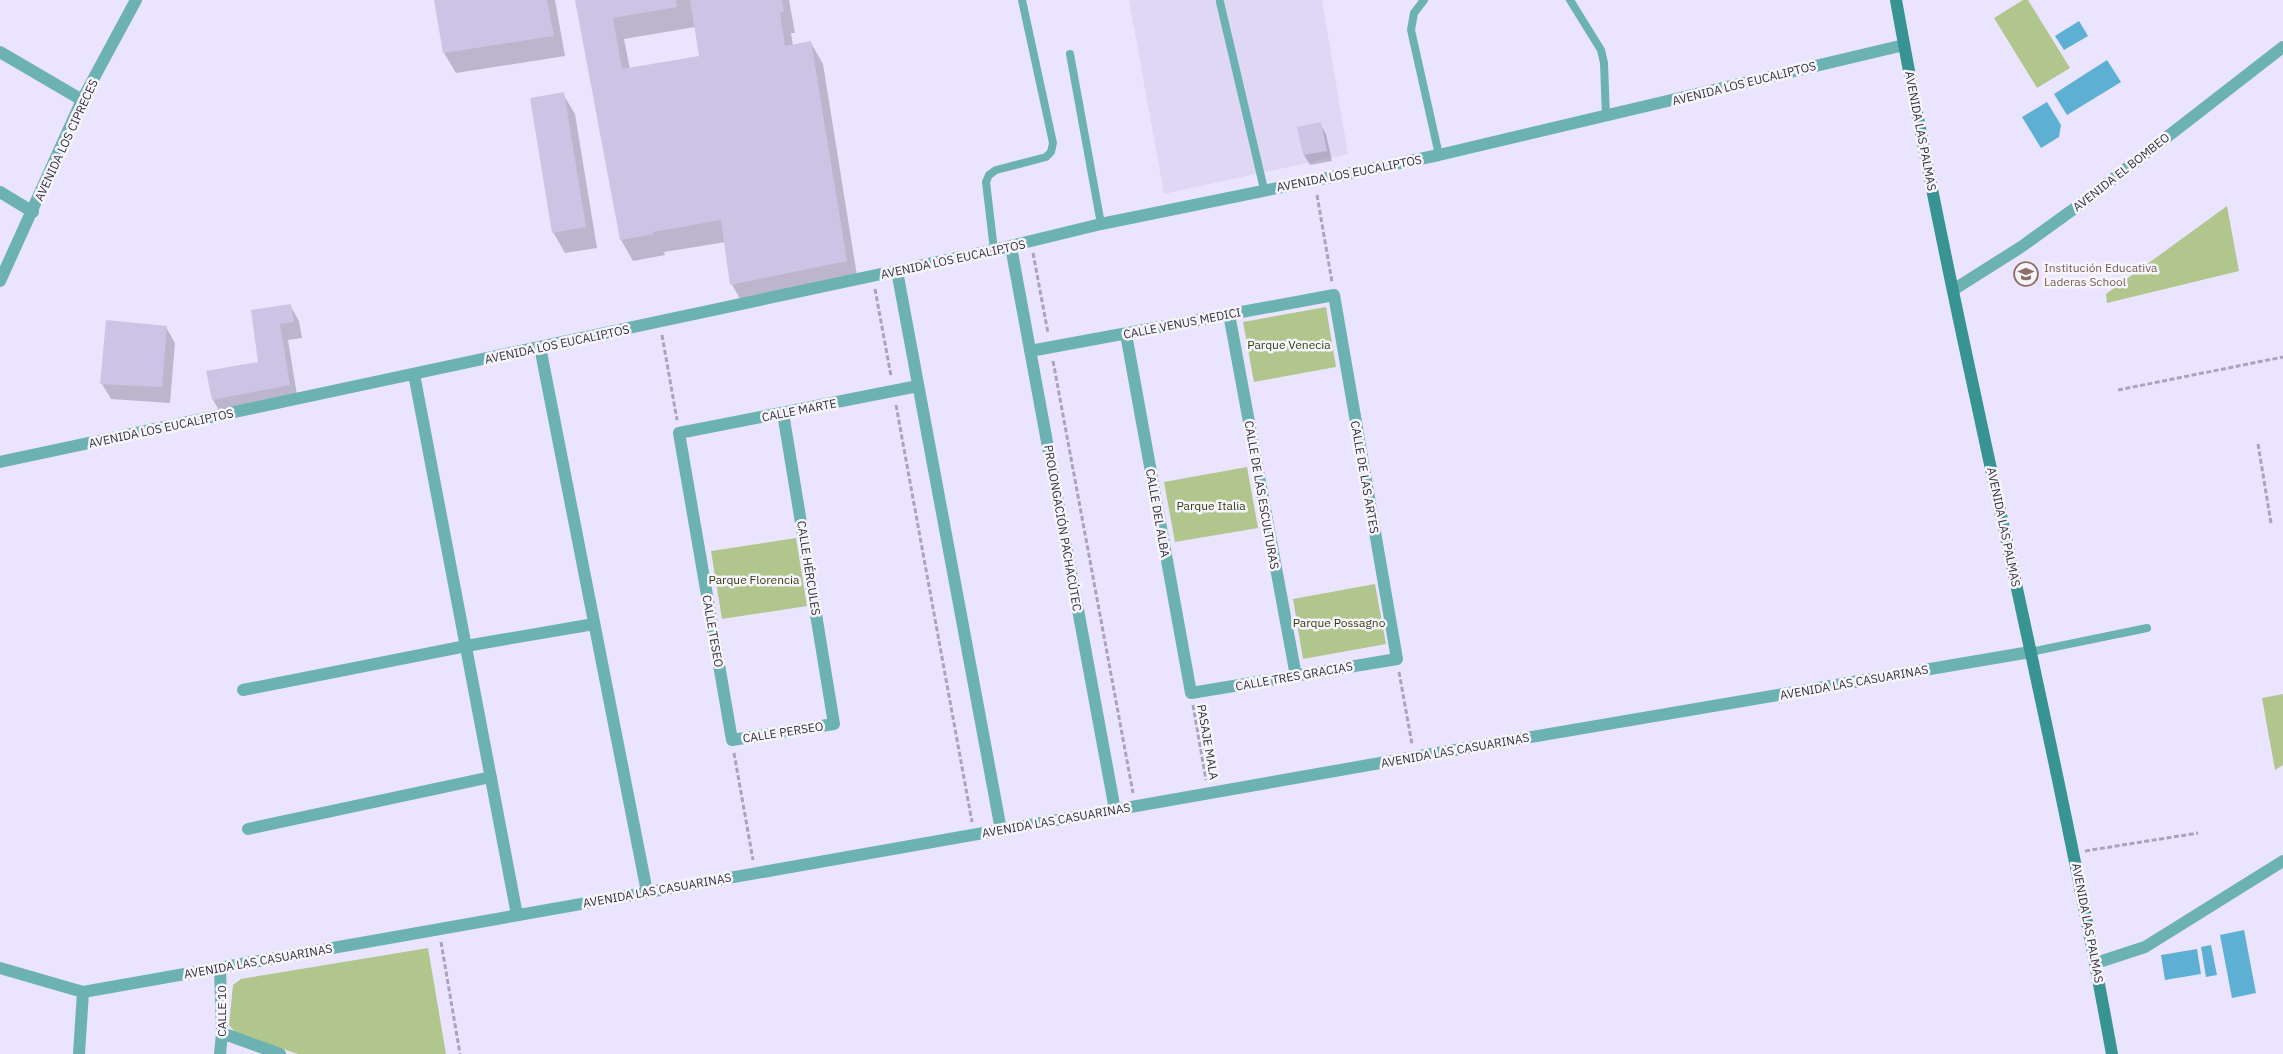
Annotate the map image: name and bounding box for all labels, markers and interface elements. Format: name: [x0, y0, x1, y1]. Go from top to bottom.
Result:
street label: AVENIDA LOS EUCALIPTOS: [1671, 58, 1817, 108]
street label: AVENIDA LAS PALMAS: [1902, 70, 1940, 192]
street label: AVENIDA LOS CIPRECES: [31, 77, 101, 203]
street label: AVENIDA EL BOMBEO: [2070, 130, 2172, 214]
street label: AVENIDA LOS EUCALIPTOS: [1275, 152, 1423, 194]
street label: AVENIDA LOS EUCALIPTOS: [879, 236, 1027, 282]
place label: Institución Educativa Laderas School: [2044, 260, 2158, 289]
school or university icon: Institución Educativa Laderas School: [2013, 261, 2039, 287]
street label: CALLE VENUS MEDICI: [1122, 304, 1242, 342]
street label: AVENIDA LOS EUCALIPTOS: [483, 321, 631, 367]
park label: Parque Venecia: [1247, 337, 1331, 352]
street label: CALLE MARTE: [760, 395, 838, 425]
street label: AVENIDA LOS EUCALIPTOS: [87, 405, 235, 451]
street label: CALLE DE LAS ESCULTURAS: [1242, 419, 1282, 571]
street label: CALLE DE LAS ARTES: [1348, 419, 1382, 535]
street label: PROLONGACIÓN PACHACÚTEC: [1041, 444, 1085, 613]
street label: AVENIDA LAS PALMAS: [1984, 466, 2024, 588]
street label: CALLE DEL ALBA: [1143, 467, 1173, 559]
park label: Parque Italia: [1176, 498, 1246, 513]
street label: CALLE HÉRCULES: [794, 520, 824, 616]
park label: Parque Florencia: [709, 572, 800, 587]
street label: CALLE TESEO: [699, 594, 727, 668]
park label: Parque Possagno: [1293, 615, 1386, 630]
street label: CALLE TRES GRACIAS: [1234, 658, 1354, 694]
street label: AVENIDA LAS CASUARINAS: [1779, 662, 1929, 702]
street label: PASAJE MALA: [1194, 703, 1222, 781]
street label: CALLE PERSEO: [742, 718, 824, 746]
street label: AVENIDA LAS CASUARINAS: [1380, 730, 1530, 770]
street label: AVENIDA LAS CASUARINAS: [981, 800, 1131, 840]
street label: AVENIDA LAS PALMAS: [2069, 862, 2107, 984]
street label: AVENIDA LAS CASUARINAS: [582, 870, 732, 910]
street label: AVENIDA LAS CASUARINAS: [183, 941, 333, 981]
street label: CALLE 10: [214, 985, 229, 1037]

